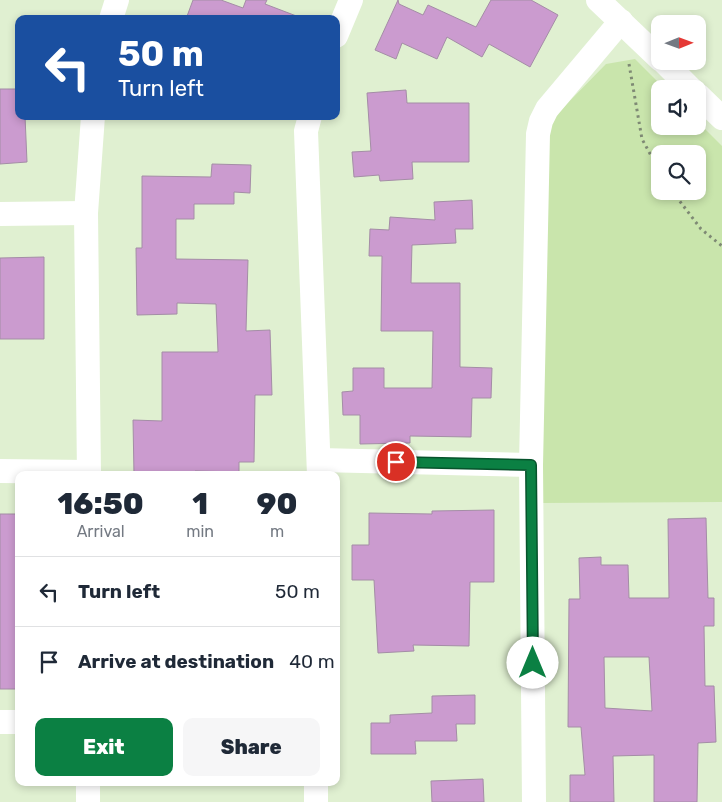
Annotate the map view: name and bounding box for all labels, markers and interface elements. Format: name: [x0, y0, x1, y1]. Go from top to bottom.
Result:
north arrow: [651, 15, 706, 70]
map controls: [651, 15, 706, 200]
text: 50 m: [118, 33, 204, 75]
icon: left: [35, 35, 100, 100]
text: Turn left: [118, 75, 204, 102]
button: sound: [651, 80, 706, 135]
button: search: [651, 145, 706, 200]
pin: [375, 441, 417, 483]
icon: arrive: [382, 448, 410, 476]
text: 16:50: [58, 486, 144, 522]
text: 1: [192, 486, 208, 522]
text: 90: [257, 486, 297, 522]
text: Arrival: [77, 522, 125, 541]
text: min: [186, 522, 214, 541]
text: m: [270, 522, 284, 541]
icon: left: [35, 578, 63, 606]
text: Turn left: [78, 580, 160, 603]
text: 50 m: [275, 580, 320, 603]
position arrow: [506, 636, 558, 688]
icon: arrive: [35, 648, 63, 676]
text: Arrive at destination: [78, 650, 274, 673]
text: 40 m: [289, 650, 335, 673]
button: Exit: [35, 718, 173, 776]
button: Share: [183, 718, 320, 776]

